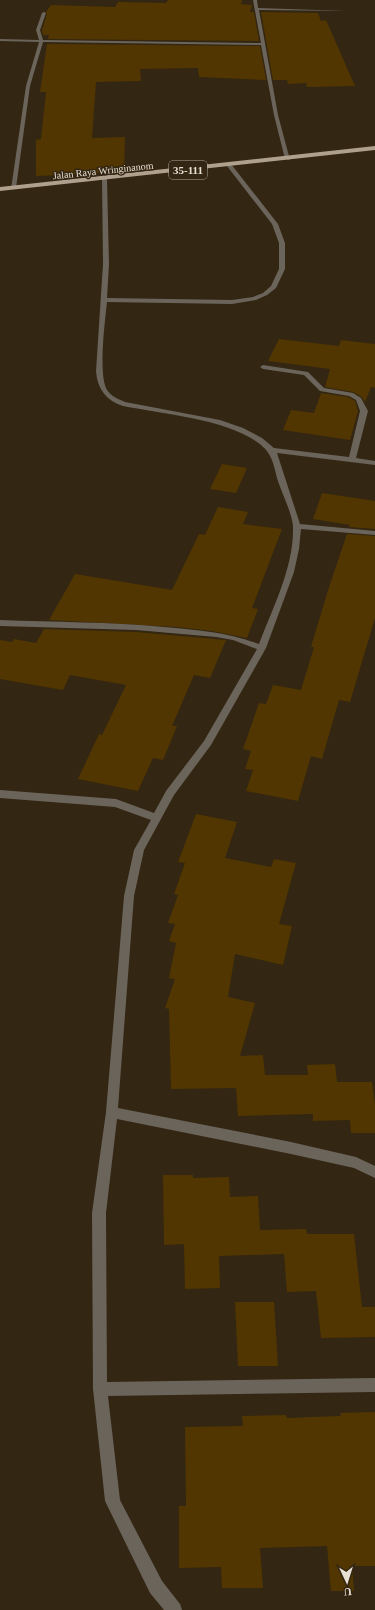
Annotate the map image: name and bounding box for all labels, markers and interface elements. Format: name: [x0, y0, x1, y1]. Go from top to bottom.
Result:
street label: Jalan Raya Wringinanom: [52, 160, 154, 181]
road number: 35-111: [169, 161, 207, 179]
north arrow: [327, 1562, 367, 1602]
text: U: [343, 1586, 352, 1598]

